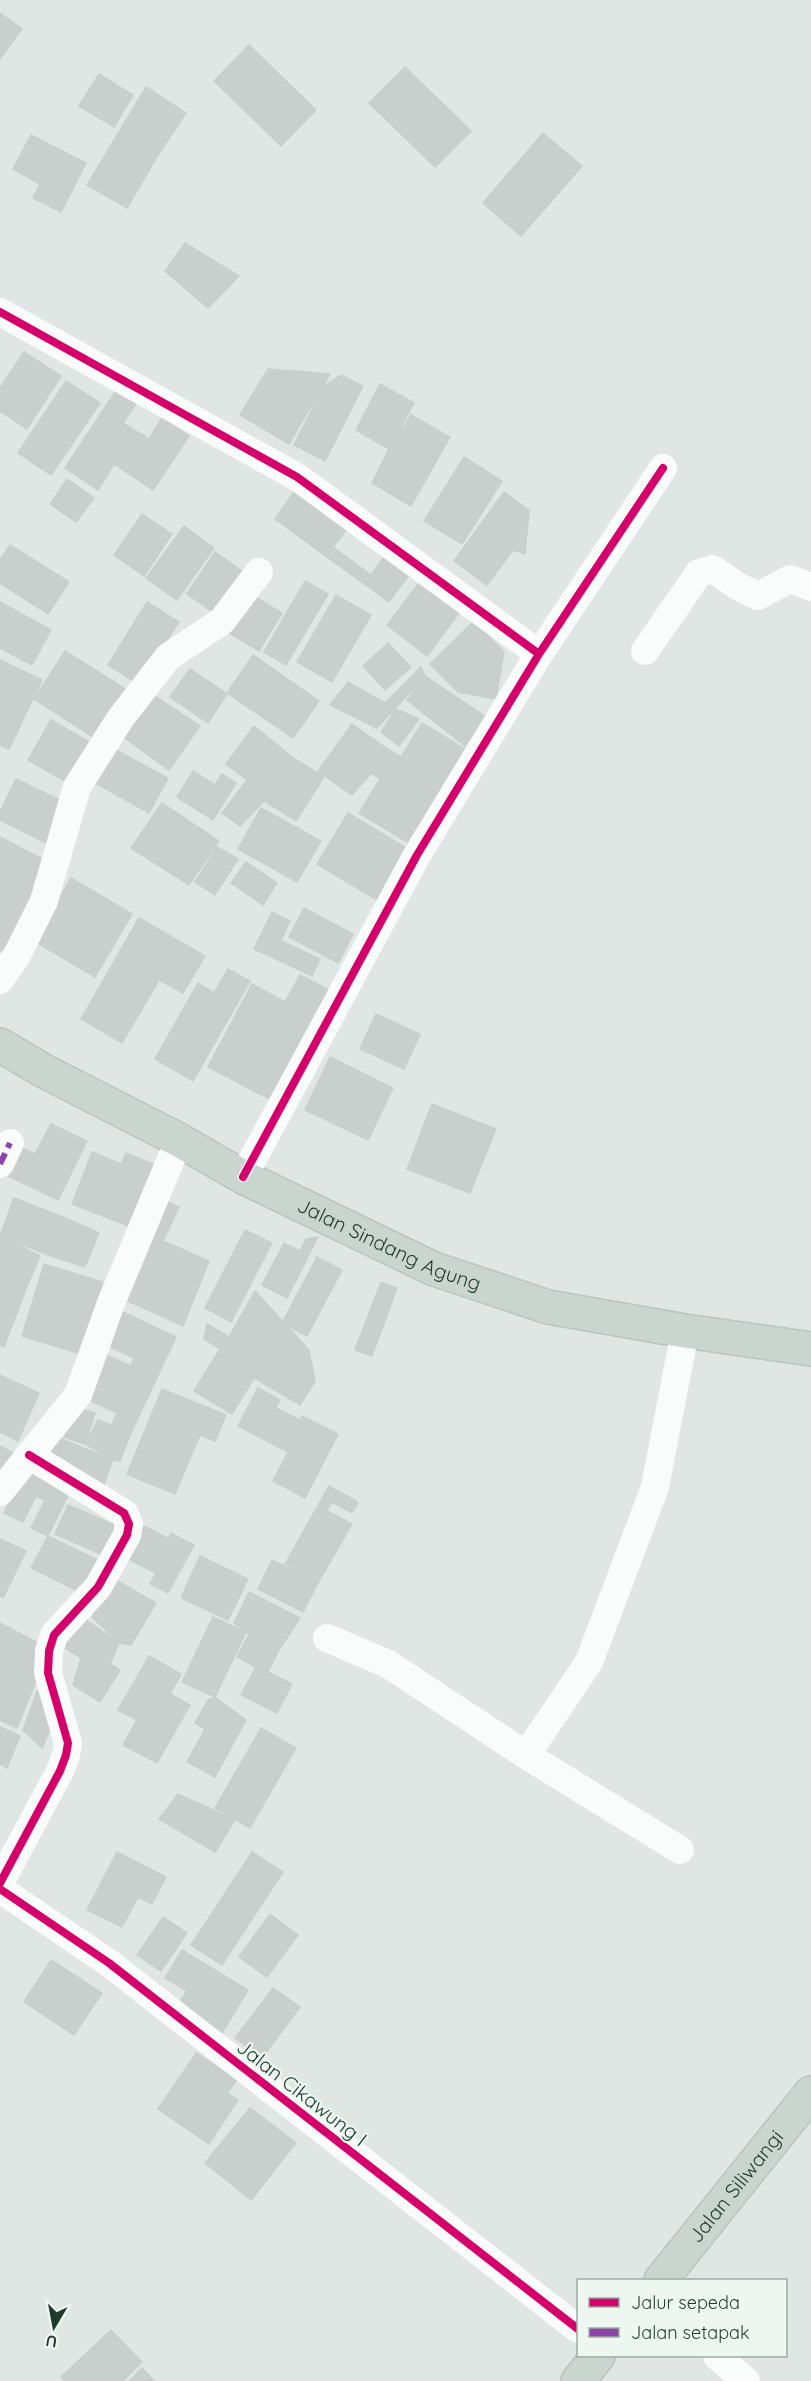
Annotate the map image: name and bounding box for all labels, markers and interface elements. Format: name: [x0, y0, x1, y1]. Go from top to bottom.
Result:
street label: Jalan Sindang Agung: [294, 1192, 484, 1296]
street label: Jalan Cikawung I: [232, 2034, 372, 2151]
street label: Jalan Siliwangi: [683, 2125, 788, 2247]
legend: [577, 2279, 787, 2357]
text: Jalur sepeda: [631, 2291, 740, 2314]
north arrow: [24, 2297, 84, 2357]
text: Jalan setapak: [631, 2321, 750, 2344]
text: U: [44, 2331, 59, 2353]

